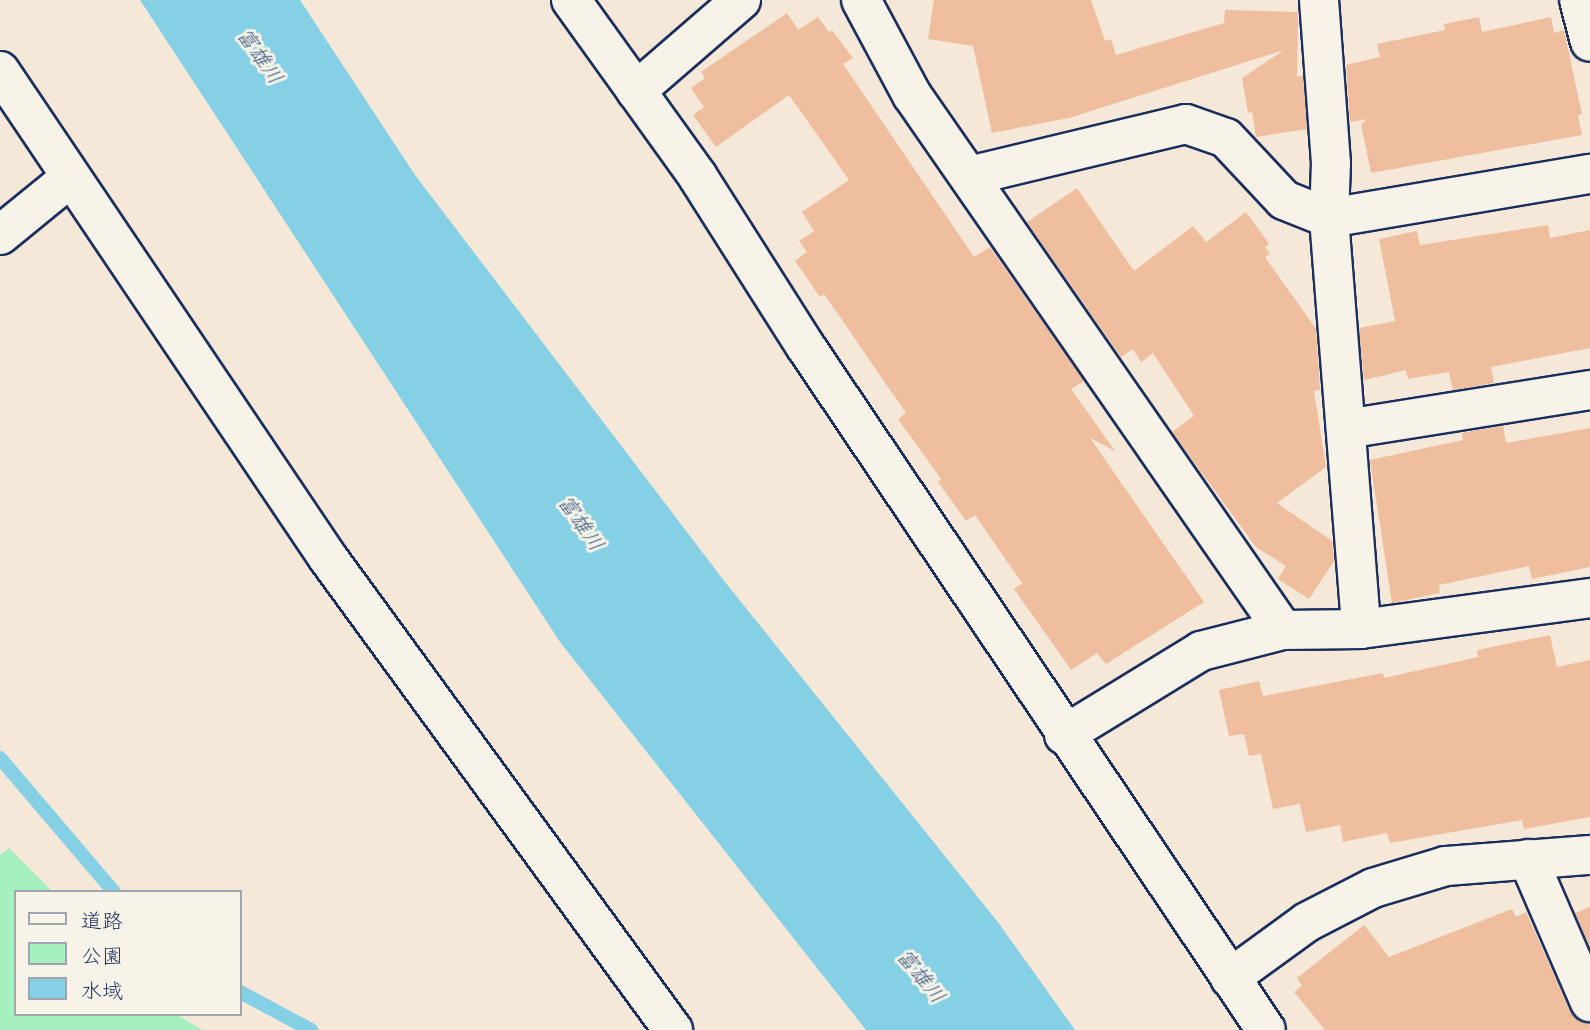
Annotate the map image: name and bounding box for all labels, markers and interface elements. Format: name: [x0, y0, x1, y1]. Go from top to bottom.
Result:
water label: 富雄川: [232, 23, 288, 89]
water label: 富雄川: [553, 490, 609, 556]
legend: [14, 890, 242, 1016]
text: 道路: [81, 907, 123, 934]
text: 公園: [81, 942, 123, 969]
water label: 富雄川: [891, 944, 951, 1008]
text: 水域: [81, 977, 123, 1004]

